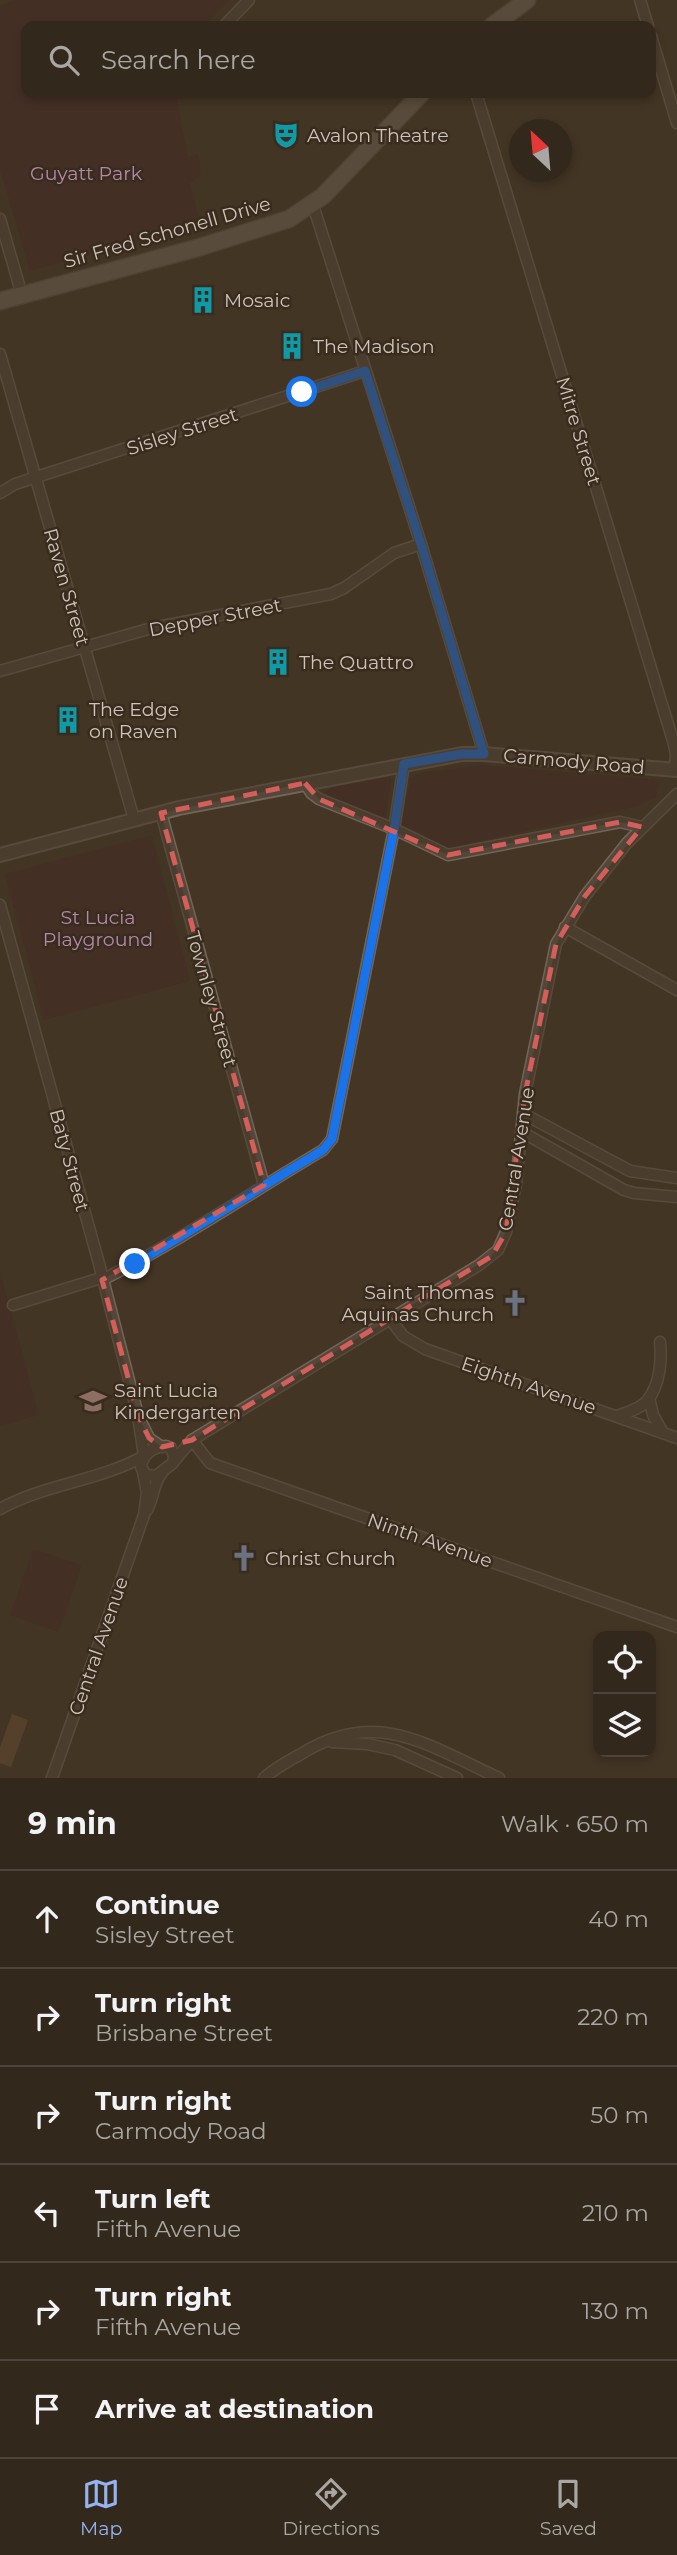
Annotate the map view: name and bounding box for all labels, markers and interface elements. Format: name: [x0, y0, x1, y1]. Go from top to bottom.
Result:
search box: [21, 21, 656, 98]
icon: search: [45, 41, 83, 79]
text: Search here: [101, 44, 256, 76]
north arrow: [509, 119, 572, 182]
theatre icon: Avalon Theatre: [271, 120, 301, 150]
place label: Avalon Theatre: [307, 124, 449, 147]
park label: Guyatt Park: [30, 162, 143, 185]
street label: Sir Fred Schonell Drive: [61, 192, 273, 273]
building icon: Mosaic: [188, 285, 218, 315]
place label: Mosaic: [224, 289, 290, 312]
building icon: The Madison: [277, 331, 307, 361]
place label: The Madison: [313, 335, 435, 358]
street label: Mitre Street: [551, 374, 606, 488]
route start: [286, 376, 317, 407]
street label: Sisley Street: [124, 403, 241, 460]
street label: Raven Street: [39, 526, 94, 649]
street label: Depper Street: [147, 593, 284, 642]
building icon: The Quattro: [263, 647, 293, 677]
place label: The Quattro: [299, 651, 414, 674]
place label: The Edge on Raven: [89, 698, 179, 743]
building icon: The Edge on Raven: [53, 705, 83, 735]
street label: Carmody Road: [502, 744, 646, 779]
park label: St Lucia Playground: [43, 906, 153, 951]
street label: Townley Street: [181, 929, 242, 1070]
street label: Central Avenue: [494, 1086, 539, 1232]
street label: Baty Street: [45, 1106, 94, 1214]
route end: [119, 1248, 150, 1279]
place label: Saint Thomas Aquinas Church: [342, 1281, 494, 1326]
church icon: Saint Thomas Aquinas Church: [500, 1288, 530, 1318]
street label: Eighth Avenue: [458, 1352, 599, 1419]
place label: Saint Lucia Kindergarten: [114, 1379, 241, 1424]
school or university icon: Saint Lucia Kindergarten: [78, 1386, 108, 1416]
street label: Ninth Avenue: [364, 1508, 495, 1573]
church icon: Christ Church: [229, 1543, 259, 1573]
place label: Christ Church: [265, 1547, 396, 1570]
street label: Central Avenue: [64, 1574, 133, 1718]
map controls: [593, 1631, 656, 1757]
button: locate: [593, 1631, 656, 1694]
button: layers: [593, 1694, 656, 1757]
text: 9 min: [28, 1805, 117, 1842]
text: Walk · 650 m: [501, 1810, 649, 1838]
text: Continue: [95, 1889, 220, 1921]
icon: ahead: [28, 1900, 66, 1938]
text: 40 m: [588, 1905, 649, 1933]
text: Sisley Street: [95, 1921, 235, 1949]
text: Turn right: [95, 1987, 231, 2019]
icon: right: [28, 1998, 66, 2036]
text: 220 m: [577, 2003, 649, 2031]
text: Brisbane Street: [95, 2019, 273, 2047]
text: Turn right: [95, 2085, 231, 2117]
icon: right: [28, 2096, 66, 2134]
text: 50 m: [590, 2101, 649, 2129]
text: Carmody Road: [95, 2117, 267, 2145]
text: Turn left: [95, 2183, 211, 2215]
icon: left: [28, 2194, 66, 2232]
text: 210 m: [582, 2199, 649, 2227]
text: Fifth Avenue: [95, 2215, 241, 2243]
text: Turn right: [95, 2281, 231, 2313]
icon: right: [28, 2292, 66, 2330]
text: 130 m: [582, 2297, 649, 2325]
text: Fifth Avenue: [95, 2313, 241, 2341]
icon: arrive: [28, 2390, 66, 2428]
text: Arrive at destination: [95, 2393, 374, 2425]
tab: Map: [80, 2475, 122, 2540]
tab: Directions: [282, 2475, 380, 2540]
tab: Saved: [540, 2475, 597, 2540]

